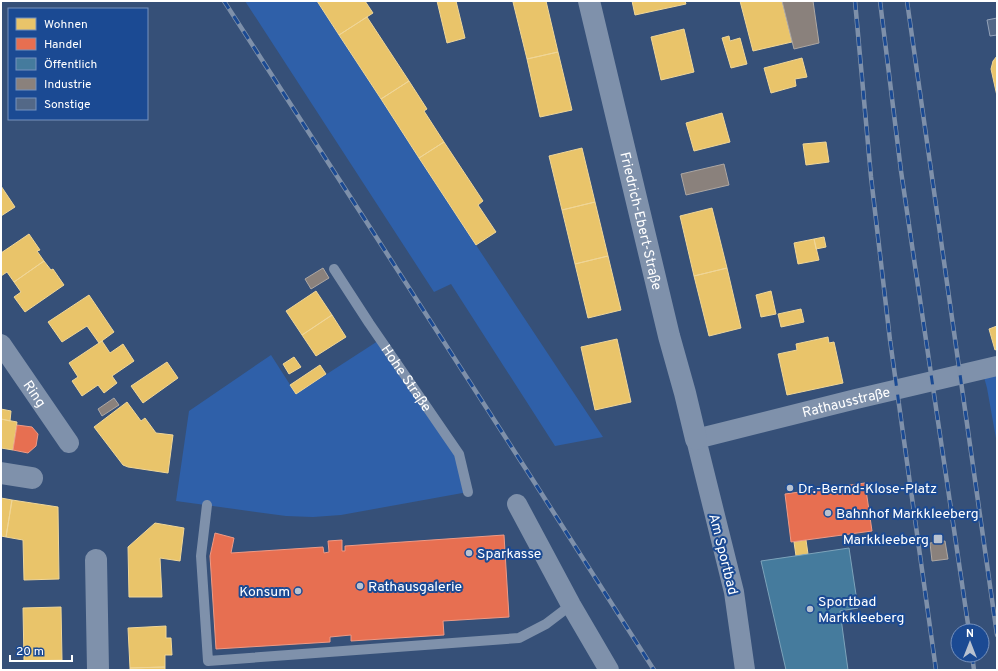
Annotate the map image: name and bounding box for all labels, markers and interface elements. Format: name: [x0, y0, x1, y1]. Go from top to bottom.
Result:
legend: [8, 8, 148, 120]
text: Wohnen: [44, 17, 88, 33]
text: Handel: [44, 37, 82, 53]
text: Öffentlich: [44, 57, 97, 73]
text: Industrie: [44, 77, 92, 93]
text: Sonstige: [44, 97, 90, 113]
street label: Friedrich-Ebert-Straße: [615, 150, 665, 292]
street label: Hohe Straße: [377, 342, 434, 415]
street label: Ring: [19, 378, 49, 411]
street label: Rathausstraße: [801, 384, 892, 422]
place label: Dr.-Bernd-Klose-Platz: [798, 481, 937, 498]
marker: Dr.-Bernd-Klose-Platz: [785, 483, 795, 493]
place label: Bahnhof Markkleeberg: [836, 506, 979, 523]
marker: Bahnhof Markkleeberg: [823, 508, 833, 518]
street label: Am Sportbad: [704, 512, 741, 597]
place label: Markkleeberg: [843, 532, 929, 549]
marker: Markkleeberg: [932, 533, 944, 545]
place label: Sparkasse: [477, 546, 541, 563]
marker: Sparkasse: [464, 548, 474, 558]
place label: Rathausgalerie: [368, 579, 462, 596]
marker: Rathausgalerie: [355, 581, 365, 591]
place label: Konsum: [239, 584, 290, 601]
marker: Konsum: [293, 586, 303, 596]
place label: Sportbad Markkleeberg: [818, 594, 904, 627]
marker: Sportbad Markkleeberg: [805, 604, 815, 614]
north arrow: [950, 623, 990, 663]
text: N: [966, 627, 974, 641]
scale bar: [10, 637, 72, 663]
text: 20 m: [16, 644, 44, 660]

